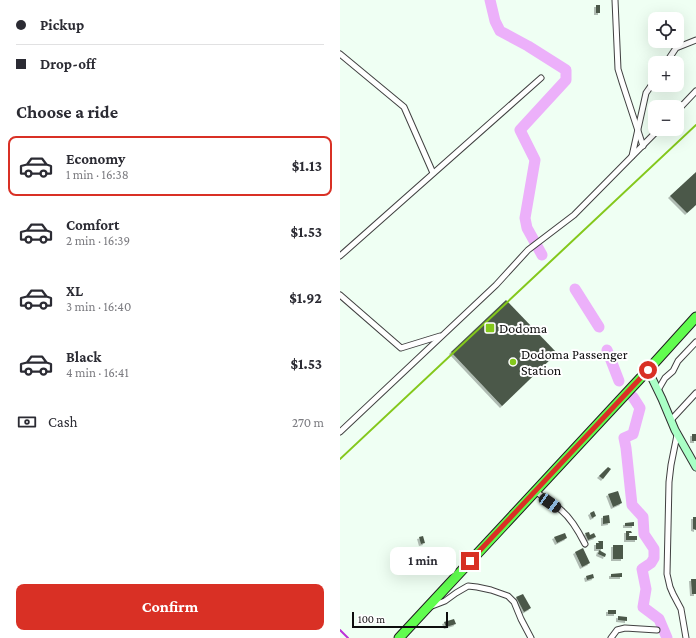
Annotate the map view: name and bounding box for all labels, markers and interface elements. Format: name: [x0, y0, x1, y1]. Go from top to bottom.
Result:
map controls: [648, 12, 684, 136]
button: locate: [648, 12, 684, 48]
text: Pickup: [40, 17, 84, 33]
text: Drop-off: [40, 56, 96, 72]
button: +: [648, 56, 684, 92]
button: −: [648, 100, 684, 136]
text: Choose a ride: [16, 102, 118, 122]
icon: car: [18, 148, 54, 184]
text: Economy: [66, 151, 125, 167]
text: $1.13: [292, 158, 322, 174]
text: 1 min · 16:38: [66, 167, 129, 182]
icon: car: [18, 214, 54, 250]
text: Comfort: [66, 217, 120, 233]
text: $1.53: [290, 224, 322, 240]
text: 2 min · 16:39: [66, 233, 130, 248]
icon: car: [18, 280, 54, 316]
text: XL: [66, 283, 83, 299]
text: $1.92: [289, 290, 322, 306]
text: 3 min · 16:40: [66, 299, 131, 314]
place label: Dodoma: [499, 320, 548, 336]
marker: Dodoma: [484, 322, 496, 334]
icon: car: [18, 346, 54, 382]
place label: Dodoma Passenger Station: [521, 346, 628, 378]
text: Black: [66, 349, 101, 365]
text: $1.53: [290, 356, 322, 372]
marker: Dodoma Passenger Station: [508, 357, 518, 367]
route start: [639, 361, 657, 379]
text: 4 min · 16:41: [66, 365, 129, 380]
icon: cash: [16, 411, 38, 433]
text: Cash: [48, 414, 78, 430]
text: 270 m: [292, 415, 324, 430]
car: [537, 491, 563, 515]
callout: 1 min: [390, 547, 456, 575]
route end: [461, 552, 479, 570]
text: 1 min: [408, 553, 438, 568]
button: Confirm: [16, 584, 324, 630]
scale bar: [352, 610, 448, 629]
text: 100 m: [358, 613, 385, 625]

